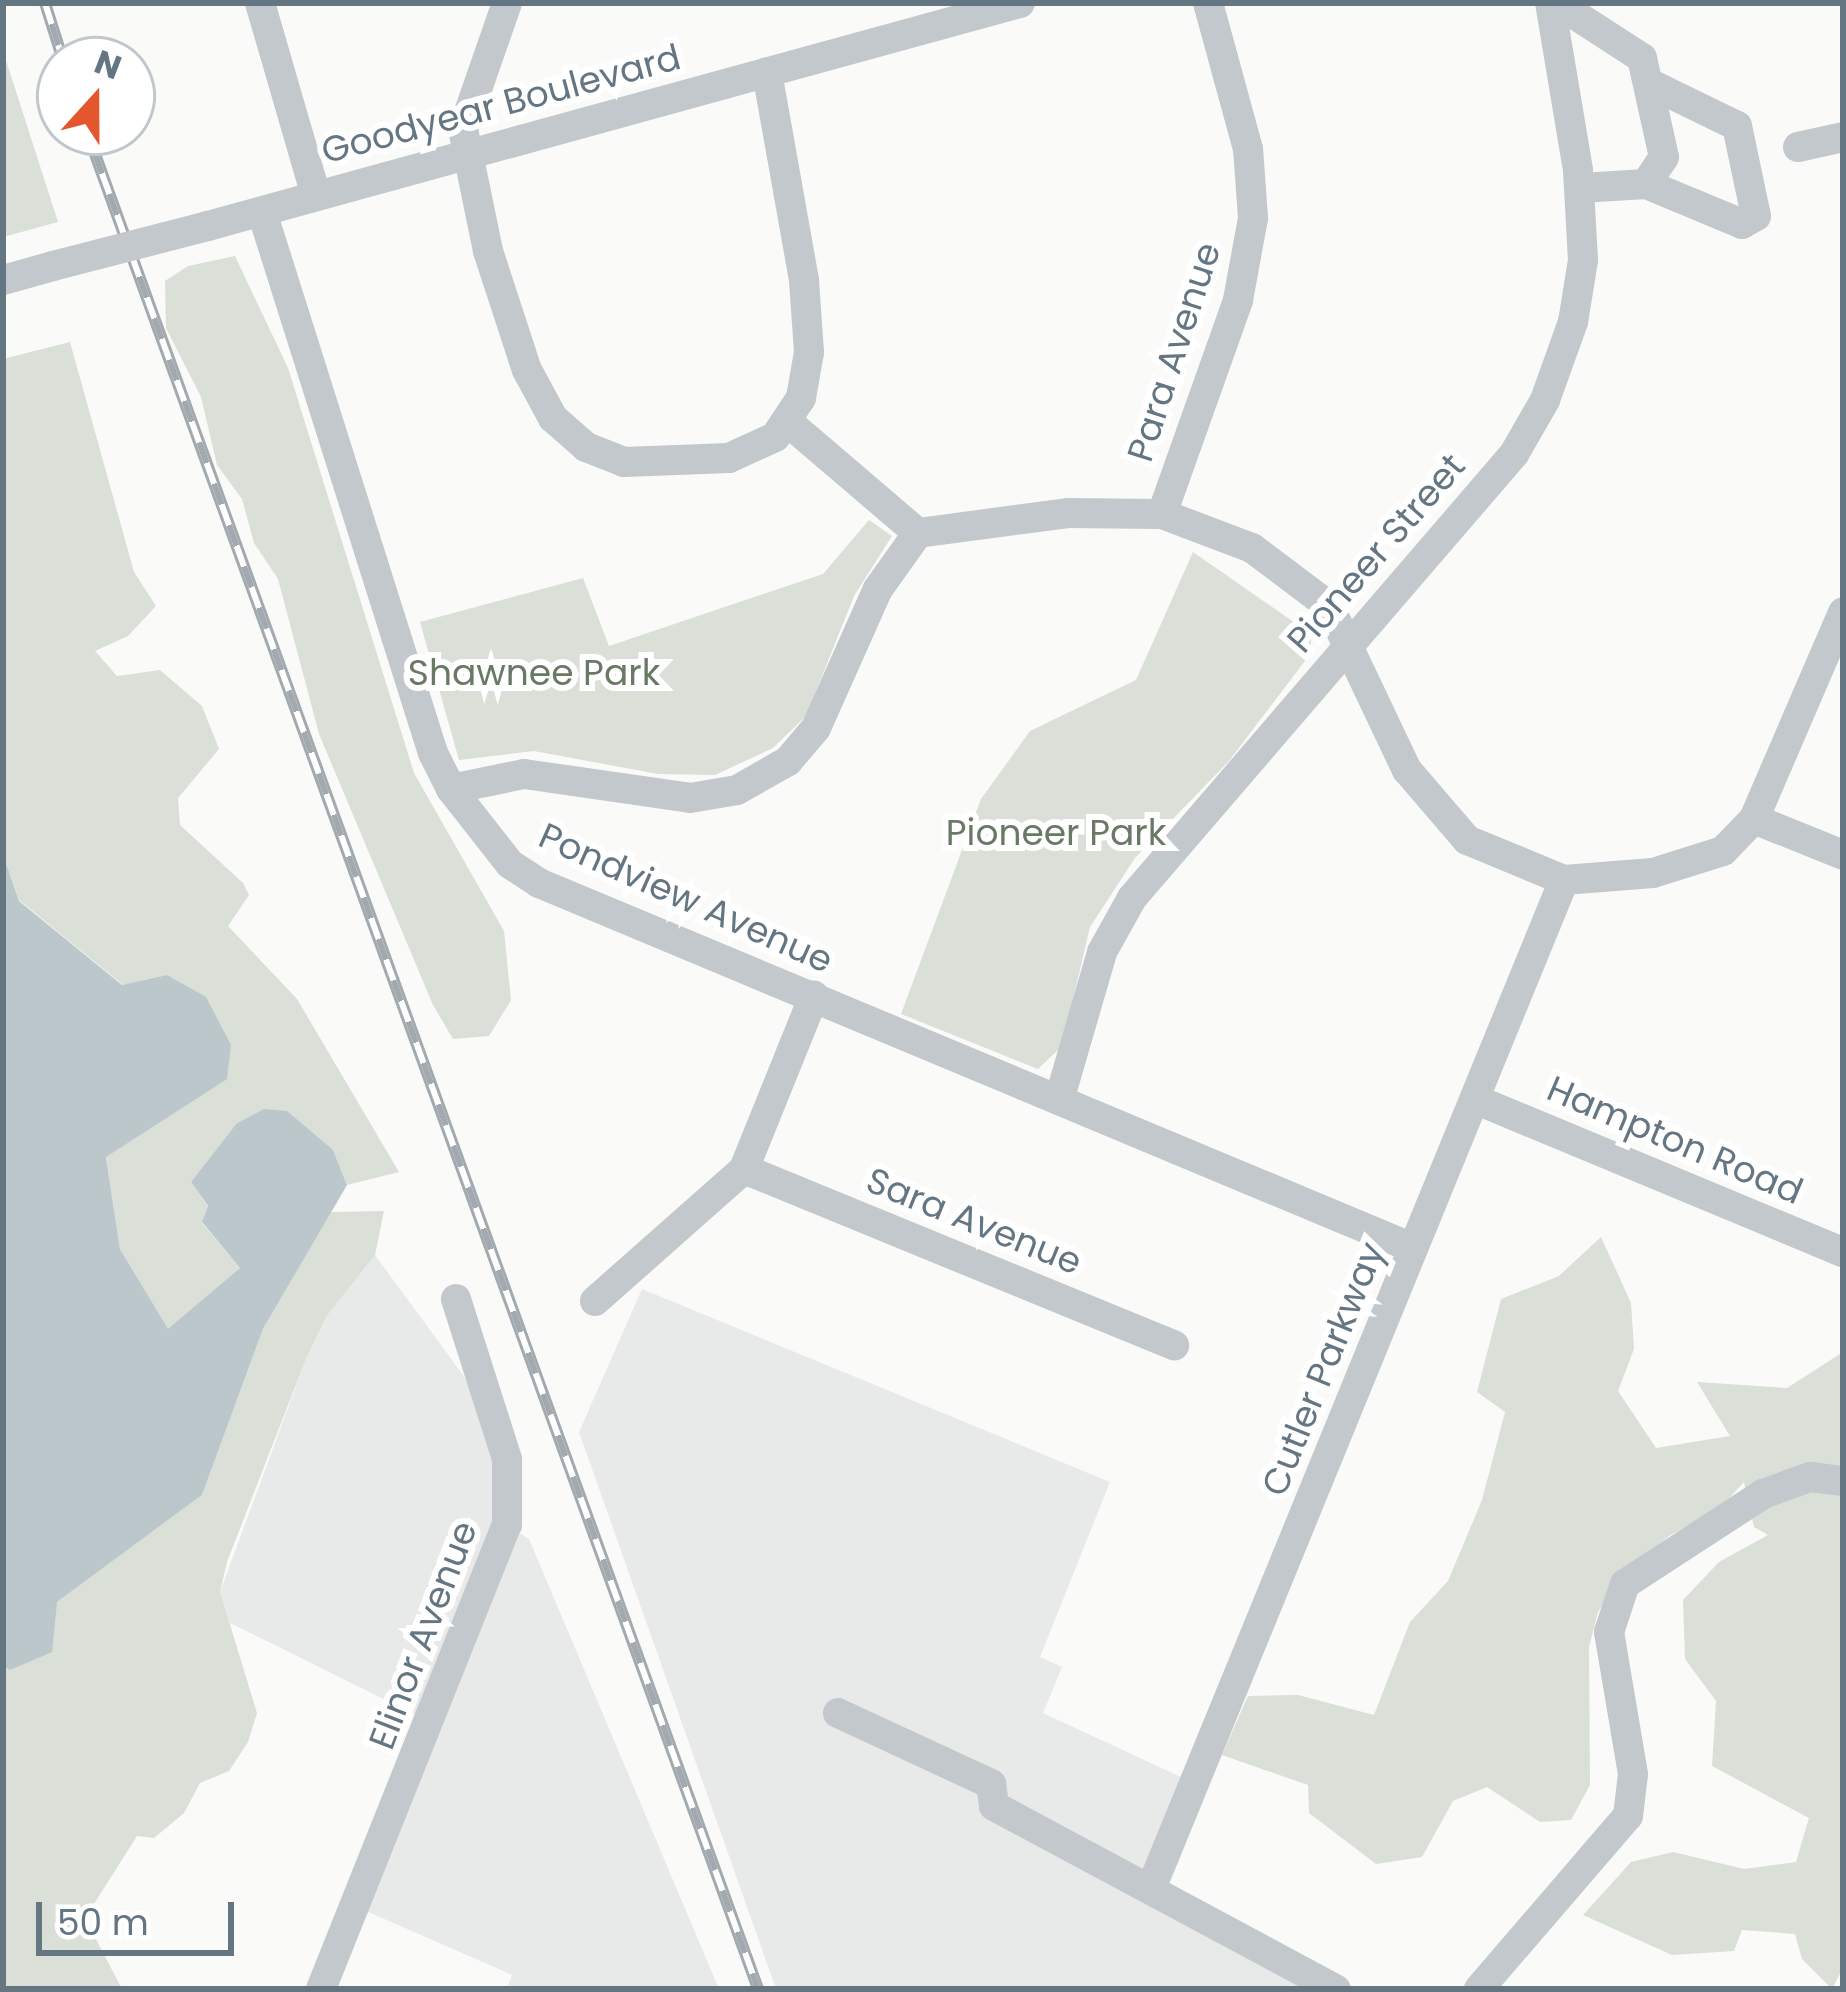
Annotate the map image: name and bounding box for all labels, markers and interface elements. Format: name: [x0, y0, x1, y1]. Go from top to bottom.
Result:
street label: Goodyear Boulevard: [317, 35, 685, 173]
north arrow: [36, 36, 156, 156]
text: N: [88, 38, 128, 91]
street label: Para Avenue: [1118, 237, 1230, 467]
street label: Pioneer Street: [1278, 445, 1474, 661]
park label: Shawnee Park: [408, 651, 660, 695]
park label: Pioneer Park: [946, 811, 1166, 855]
street label: Pondview Avenue: [532, 814, 840, 982]
street label: Hampton Road: [1541, 1067, 1809, 1213]
street label: Sara Avenue: [860, 1158, 1088, 1284]
street label: Cutler Parkway: [1253, 1236, 1393, 1502]
street label: Elinor Avenue: [360, 1515, 486, 1755]
scale bar: [42, 1878, 240, 1952]
text: 50 m: [57, 1897, 149, 1948]

